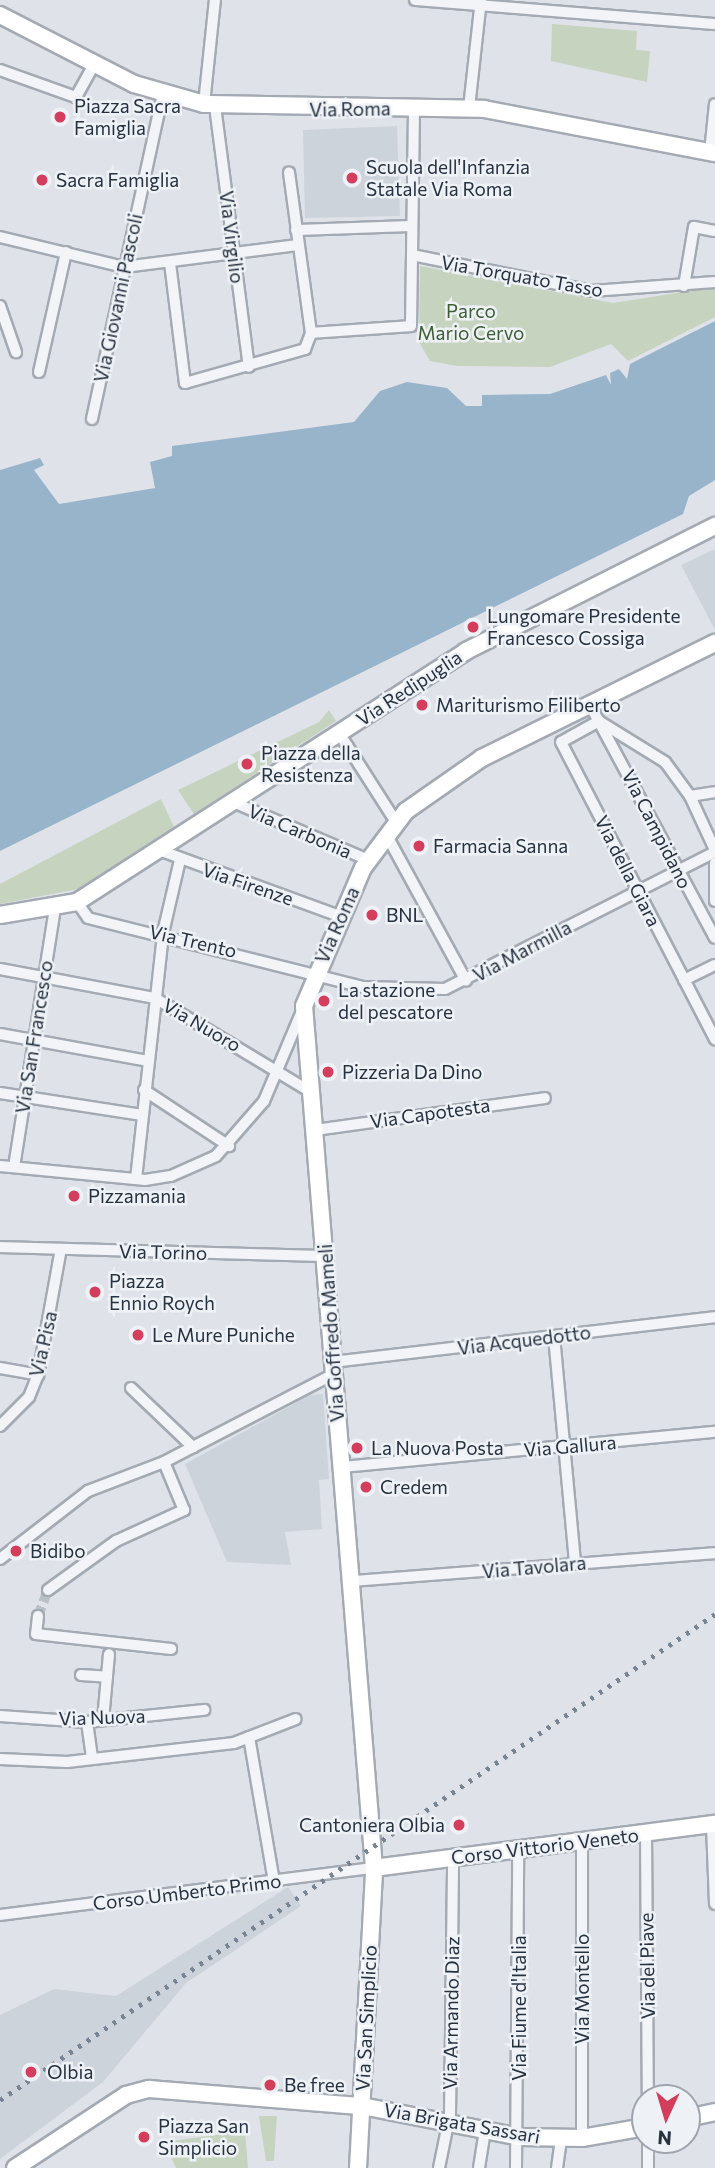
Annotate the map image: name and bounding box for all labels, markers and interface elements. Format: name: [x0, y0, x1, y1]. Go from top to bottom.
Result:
place label: Piazza Sacra Famiglia: [74, 95, 181, 139]
street label: Via Roma: [309, 97, 391, 121]
marker: Piazza Sacra Famiglia: [52, 109, 68, 125]
place label: Scuola dell'Infanzia Statale Via Roma: [366, 156, 530, 200]
place label: Sacra Famiglia: [56, 169, 179, 191]
marker: Scuola dell'Infanzia Statale Via Roma: [344, 170, 360, 186]
marker: Sacra Famiglia: [34, 172, 50, 188]
street label: Via Virgilio: [215, 189, 249, 285]
street label: Via Giovanni Pascoli: [89, 211, 147, 385]
street label: Via Torquato Tasso: [439, 251, 605, 301]
park label: Parco Mario Cervo: [418, 300, 524, 344]
place label: Lungomare Presidente Francesco Cossiga: [487, 605, 681, 649]
marker: Lungomare Presidente Francesco Cossiga: [465, 619, 481, 635]
street label: Via Redipuglia: [352, 645, 466, 731]
place label: Mariturismo Filiberto: [436, 694, 621, 716]
marker: Mariturismo Filiberto: [414, 697, 430, 713]
place label: Piazza della Resistenza: [261, 742, 361, 786]
marker: Piazza della Resistenza: [239, 756, 255, 772]
street label: Via Campidano: [617, 766, 697, 892]
street label: Via Carbonia: [245, 799, 355, 863]
street label: Via della Giara: [590, 812, 666, 930]
place label: Farmacia Sanna: [433, 835, 568, 857]
marker: Farmacia Sanna: [411, 838, 427, 854]
street label: Via Firenze: [199, 858, 297, 910]
street label: Via Roma: [310, 883, 364, 967]
place label: BNL: [386, 904, 423, 926]
marker: BNL: [364, 907, 380, 923]
street label: Via Marmilla: [469, 916, 575, 986]
street label: Via Trento: [147, 920, 239, 962]
street label: Via San Francesco: [11, 959, 57, 1115]
place label: La stazione del pescatore: [338, 979, 453, 1023]
marker: La stazione del pescatore: [316, 993, 332, 1009]
street label: Via Nuoro: [159, 994, 245, 1056]
place label: Pizzeria Da Dino: [342, 1061, 482, 1083]
marker: Pizzeria Da Dino: [320, 1064, 336, 1080]
street label: Via Capotesta: [369, 1093, 491, 1133]
place label: Pizzamania: [88, 1185, 186, 1207]
marker: Pizzamania: [66, 1188, 82, 1204]
street label: Via Torino: [119, 1240, 207, 1264]
street label: Via Goffredo Mameli: [313, 1243, 349, 1423]
place label: Piazza Ennio Roych: [109, 1270, 215, 1314]
marker: Piazza Ennio Roych: [87, 1284, 103, 1300]
street label: Via Pisa: [24, 1309, 62, 1379]
street label: Via Acquedotto: [456, 1321, 592, 1359]
place label: Le Mure Puniche: [152, 1324, 295, 1346]
marker: Le Mure Puniche: [130, 1327, 146, 1343]
street label: Via Gallura: [523, 1431, 617, 1461]
place label: La Nuova Posta: [371, 1437, 504, 1459]
marker: La Nuova Posta: [349, 1440, 365, 1456]
place label: Credem: [380, 1476, 448, 1498]
marker: Credem: [358, 1479, 374, 1495]
place label: Bidibo: [30, 1540, 86, 1562]
marker: Bidibo: [8, 1543, 24, 1559]
street label: Via Tavolara: [481, 1551, 587, 1583]
street label: Via Nuova: [58, 1704, 146, 1730]
place label: Cantoniera Olbia: [299, 1814, 445, 1836]
marker: Cantoniera Olbia: [451, 1817, 467, 1833]
street label: Corso Vittorio Veneto: [450, 1823, 640, 1869]
street label: Corso Umberto Primo: [92, 1869, 282, 1915]
street label: Via del Piave: [635, 1912, 659, 2020]
street label: Via Montello: [571, 1934, 593, 2044]
street label: Via Fiume d'Italia: [508, 1935, 530, 2081]
street label: Via Armando Diaz: [438, 1936, 464, 2090]
street label: Via San Simplicio: [351, 1944, 381, 2092]
place label: Olbia: [47, 2061, 93, 2083]
marker: Olbia: [21, 2062, 41, 2082]
place label: Be free: [284, 2074, 345, 2096]
marker: Be free: [262, 2077, 278, 2093]
north arrow: [631, 2084, 701, 2154]
street label: Via Brigata Sassari: [382, 2098, 542, 2148]
place label: Piazza San Simplicio: [158, 2115, 249, 2159]
text: N: [657, 2126, 673, 2150]
marker: Piazza San Simplicio: [136, 2129, 152, 2145]

